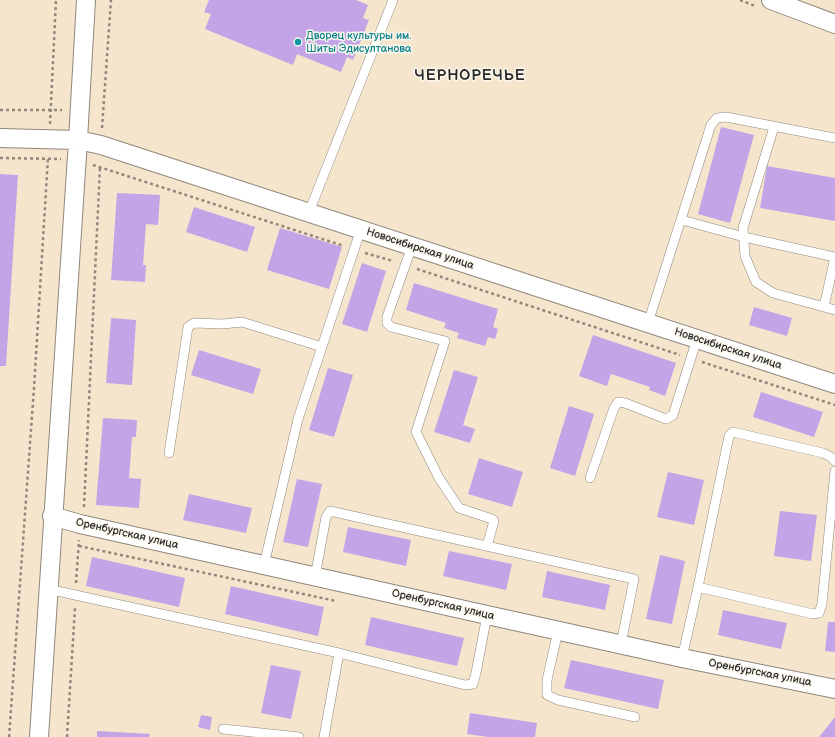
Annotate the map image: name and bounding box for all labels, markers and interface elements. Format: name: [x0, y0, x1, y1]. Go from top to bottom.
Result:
place label: Дворец культуры им. Шиты Эдисултанова: [306, 29, 412, 55]
marker: Дворец культуры им. Шиты Эдисултанова: [293, 37, 303, 47]
district label: ЧЕРНОРЕЧЬЕ: [415, 67, 525, 85]
street label: Новосибирская улица: [365, 225, 475, 273]
street label: Новосибирская улица: [673, 325, 783, 373]
street label: Оренбургская улица: [74, 516, 180, 552]
street label: Оренбургская улица: [390, 587, 496, 623]
street label: Оренбургская улица: [707, 657, 813, 689]

